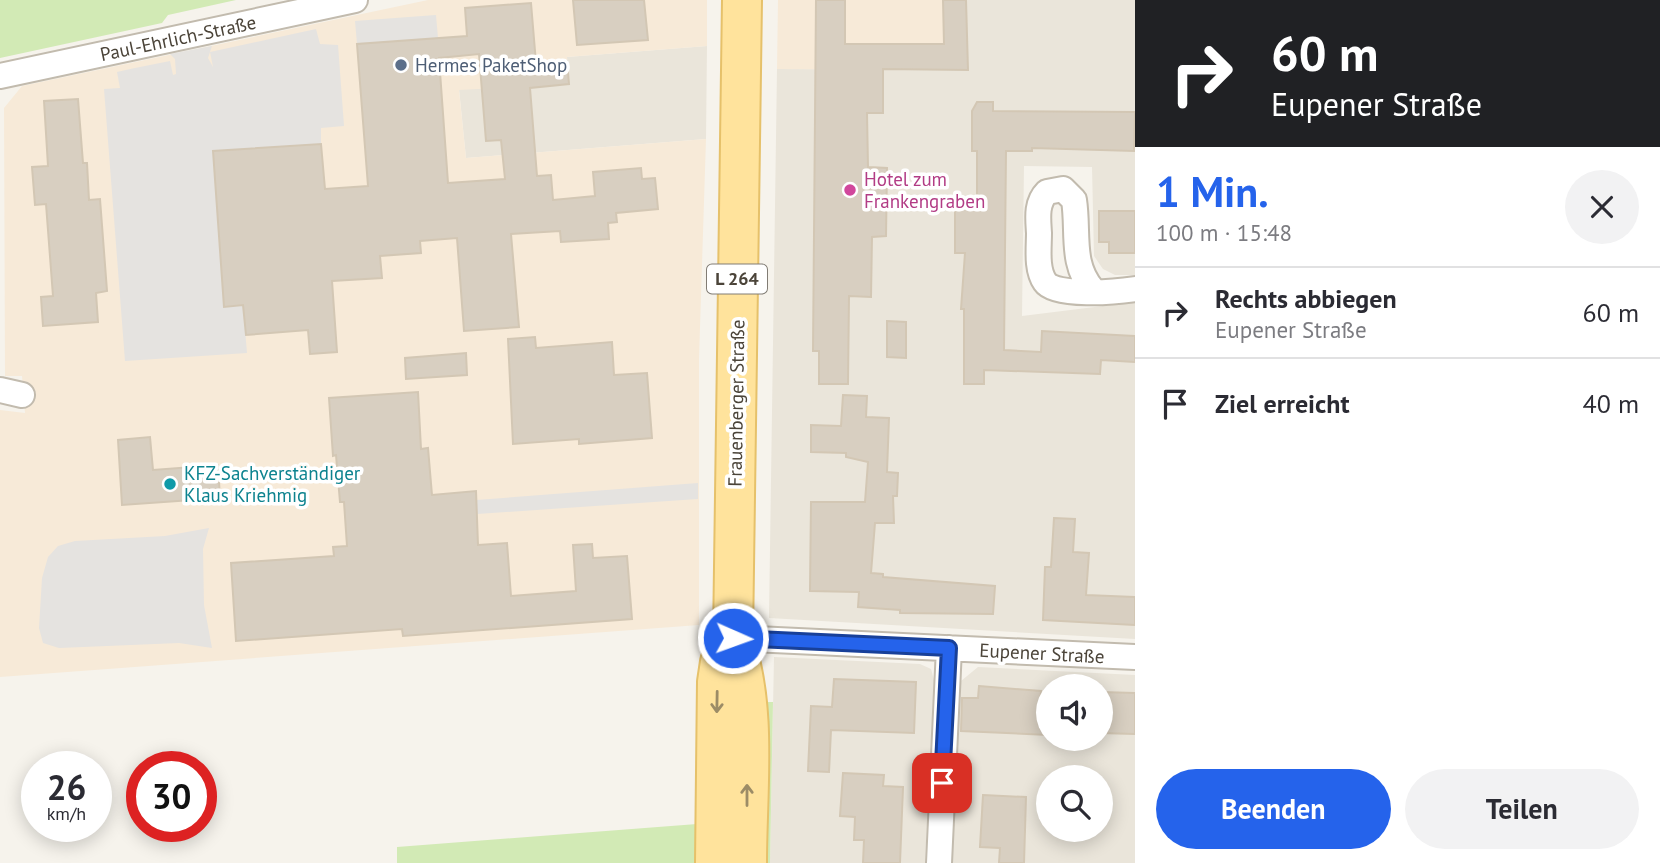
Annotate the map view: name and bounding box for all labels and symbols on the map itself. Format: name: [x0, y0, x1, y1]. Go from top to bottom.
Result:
street label: Paul-Ehrlich-Straße: [98, 10, 258, 66]
place label: Hermes PaketShop: [415, 53, 567, 77]
marker: Hermes PaketShop: [393, 57, 409, 73]
place label: Hotel zum Frankengraben: [864, 167, 985, 213]
marker: Hotel zum Frankengraben: [842, 182, 858, 198]
road number: L 264: [707, 264, 767, 293]
street label: Frauenberger Straße: [723, 319, 749, 487]
place label: KFZ-Sachverständiger Klaus Kriehmig: [184, 461, 361, 507]
marker: KFZ-Sachverständiger Klaus Kriehmig: [162, 476, 178, 492]
position arrow: [696, 601, 770, 675]
street label: Eupener Straße: [979, 638, 1105, 668]
one-way arrow: [710, 691, 724, 714]
speed limit sign: 30: [126, 751, 217, 842]
pin: [912, 753, 972, 813]
one-way arrow: [740, 784, 754, 807]

